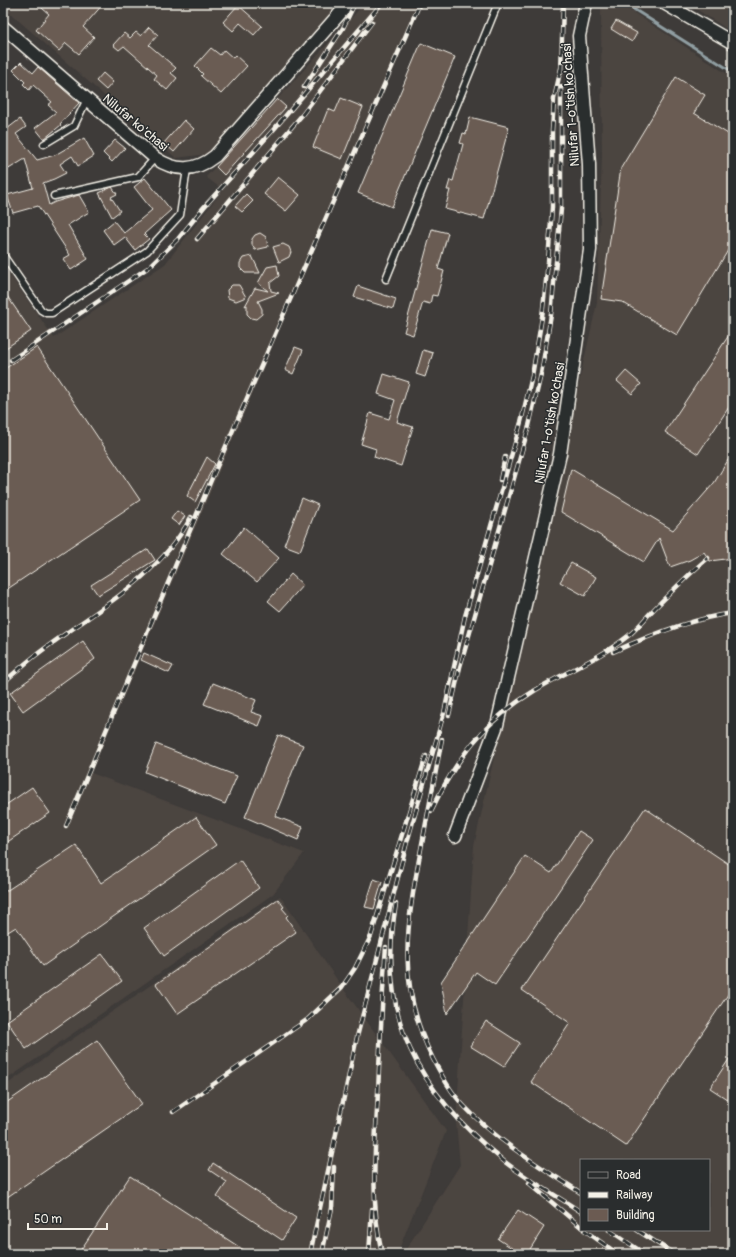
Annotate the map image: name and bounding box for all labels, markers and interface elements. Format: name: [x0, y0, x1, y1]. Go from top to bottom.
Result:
street label: Nilufar 1-o'tish ko'chasi: [559, 43, 583, 167]
street label: Nilufar ko'chasi: [99, 91, 171, 155]
street label: Nilufar 1-o'tish ko'chasi: [531, 361, 569, 485]
legend: [580, 1159, 710, 1231]
text: Road: [616, 1168, 641, 1183]
text: Railway: [616, 1188, 652, 1203]
scale bar: [28, 1205, 107, 1231]
text: Building: [616, 1208, 655, 1223]
text: 50 m: [34, 1212, 62, 1227]

